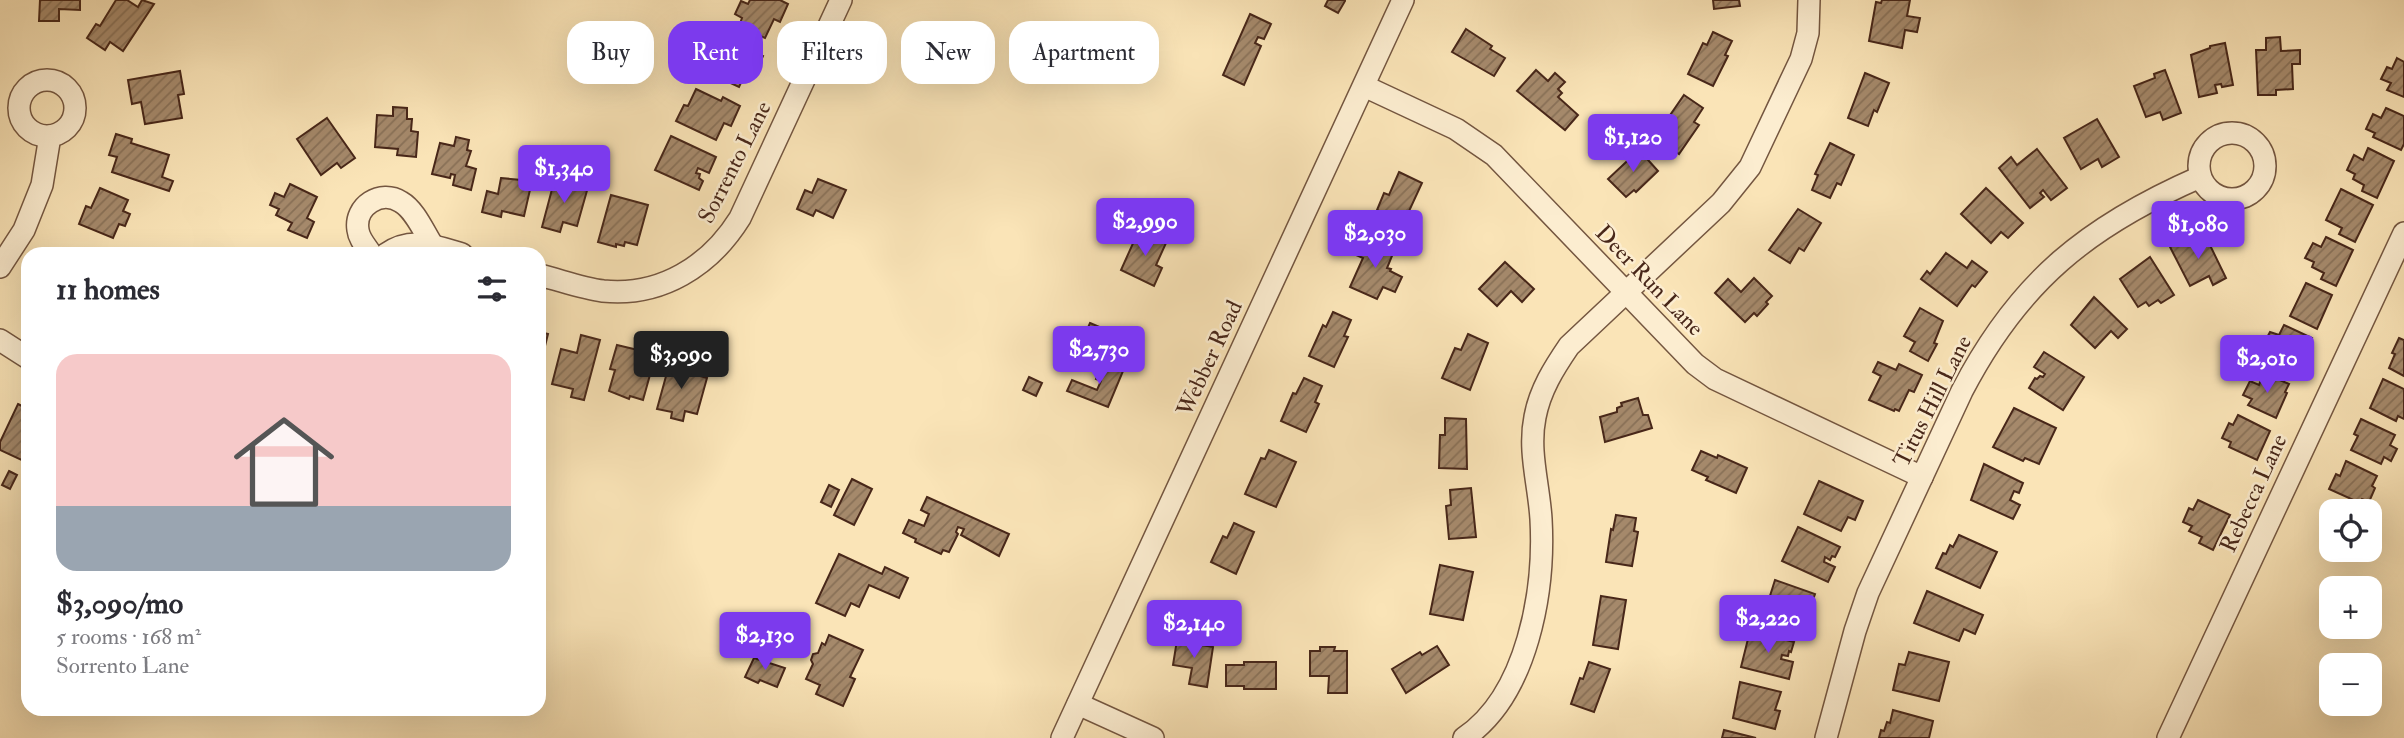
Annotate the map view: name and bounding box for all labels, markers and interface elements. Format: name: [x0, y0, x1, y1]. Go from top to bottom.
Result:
chip: Buy: [567, 21, 654, 84]
chip: Rent: [668, 21, 763, 84]
chip: Filters: [777, 21, 887, 84]
chip: New: [901, 21, 995, 84]
chip: Apartment: [1009, 21, 1159, 84]
street label: Sorrento Lane: [691, 96, 778, 228]
pin: $1,120: [1576, 114, 1690, 174]
text: $1,120: [1604, 122, 1662, 151]
pin: $1,340: [507, 146, 621, 205]
text: $1,340: [534, 153, 594, 182]
pin: $2,990: [1088, 198, 1202, 258]
pin: $1,080: [2141, 202, 2255, 261]
text: $2,990: [1112, 206, 1178, 235]
text: $1,080: [2167, 209, 2229, 238]
pin: $2,030: [1318, 210, 1432, 270]
text: $2,030: [1344, 218, 1406, 247]
street label: Deer Run Lane: [1589, 219, 1710, 342]
icon: filters: [473, 270, 511, 308]
text: 11 homes: [56, 271, 160, 308]
street label: Webber Road: [1170, 296, 1249, 422]
pin: $2,730: [1042, 326, 1156, 386]
street label: Titus Hill Lane: [1887, 330, 1978, 472]
pin: $3,090: [624, 332, 738, 391]
text: $2,730: [1069, 334, 1129, 363]
pin: $2,010: [2210, 336, 2324, 395]
text: $3,090: [650, 339, 712, 368]
text: $2,010: [2236, 343, 2298, 372]
icon: home: [221, 399, 347, 525]
street label: Rebecca Lane: [2213, 429, 2294, 557]
map controls: [2319, 499, 2382, 716]
button: locate: [2319, 499, 2382, 562]
button: +: [2319, 576, 2382, 639]
text: $3,090/mo: [56, 585, 183, 622]
pin: $2,220: [1711, 596, 1825, 655]
pin: $2,140: [1137, 600, 1251, 660]
text: $2,220: [1735, 603, 1801, 632]
text: $2,140: [1163, 608, 1225, 637]
pin: $2,130: [708, 612, 822, 672]
text: $2,130: [736, 620, 794, 649]
text: 5 rooms · 168 m²: [56, 622, 201, 651]
text: Sorrento Lane: [56, 651, 189, 680]
button: −: [2319, 653, 2382, 716]

